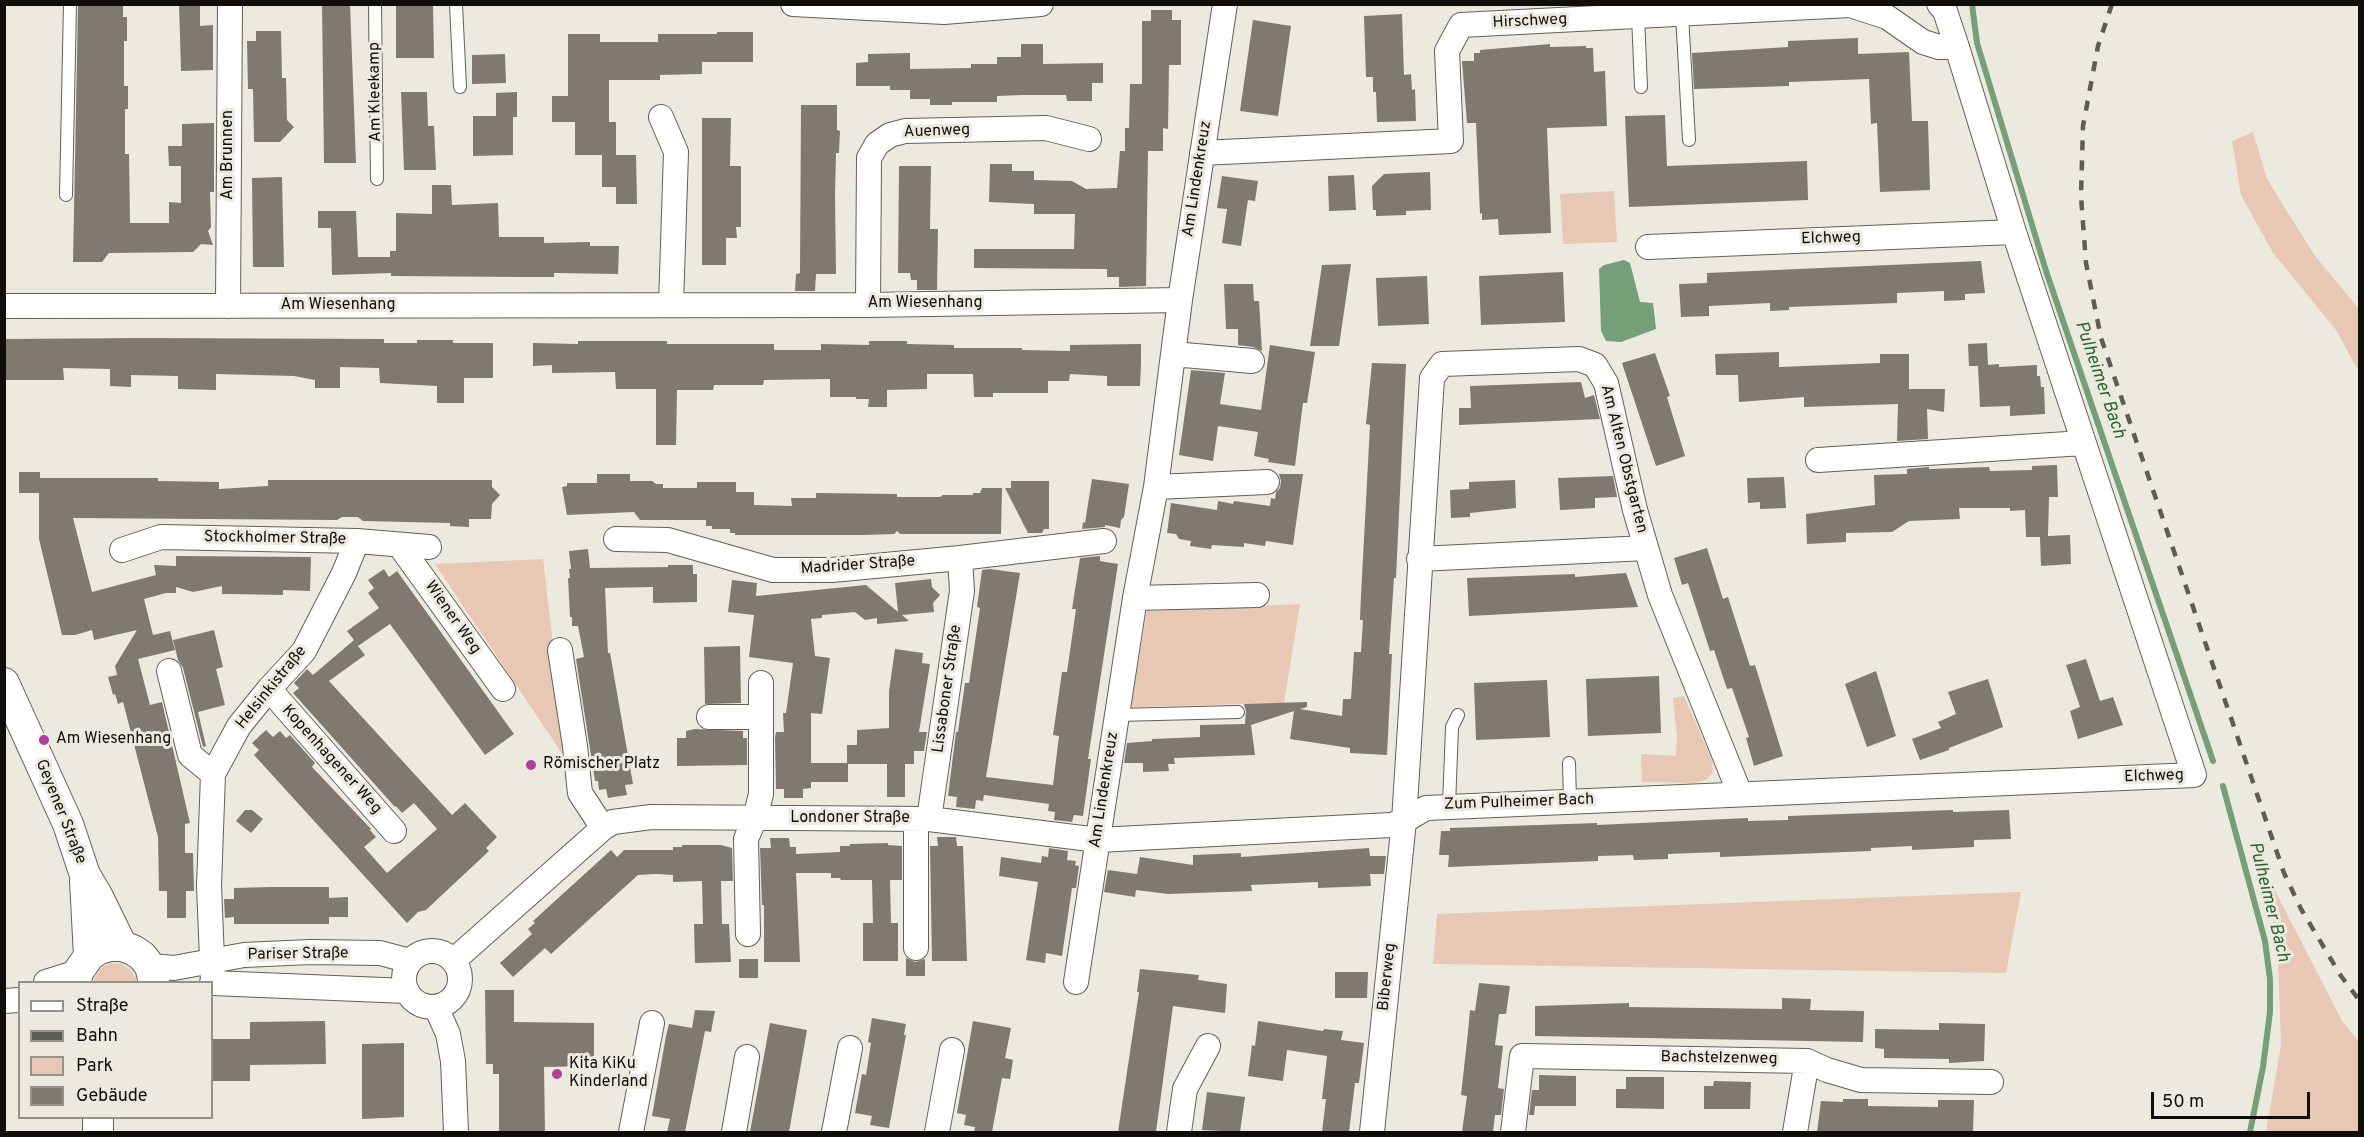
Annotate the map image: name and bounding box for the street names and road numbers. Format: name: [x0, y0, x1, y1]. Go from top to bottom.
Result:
street label: Hirschweg: [1492, 10, 1568, 34]
street label: Am Kleekamp: [366, 42, 386, 142]
street label: Am Brunnen: [219, 110, 239, 200]
street label: Am Lindenkreuz: [1179, 120, 1217, 238]
street label: Auenweg: [903, 121, 971, 143]
street label: Elchweg: [1801, 228, 1861, 250]
street label: Am Wiesenhang: [867, 294, 983, 314]
street label: Am Wiesenhang: [280, 296, 396, 316]
street label: Am Alten Obstgarten: [1595, 383, 1651, 535]
street label: Stockholmer Straße: [204, 528, 346, 550]
street label: Madrider Straße: [800, 552, 916, 580]
street label: Wiener Weg: [420, 578, 484, 658]
street label: Lissaboner Straße: [930, 624, 966, 754]
street label: Helsinkistraße: [233, 642, 311, 734]
street label: Kopenhagener Weg: [277, 701, 385, 819]
street label: Am Lindenkreuz: [1086, 731, 1124, 849]
street label: Geyener Straße: [30, 757, 90, 867]
street label: Elchweg: [2124, 766, 2184, 788]
street label: Zum Pulheimer Bach: [1443, 791, 1595, 815]
street label: Londoner Straße: [790, 809, 910, 829]
street label: Biberweg: [1375, 942, 1401, 1012]
street label: Pariser Straße: [247, 945, 349, 965]
street label: Bachstelzenweg: [1660, 1048, 1778, 1070]

